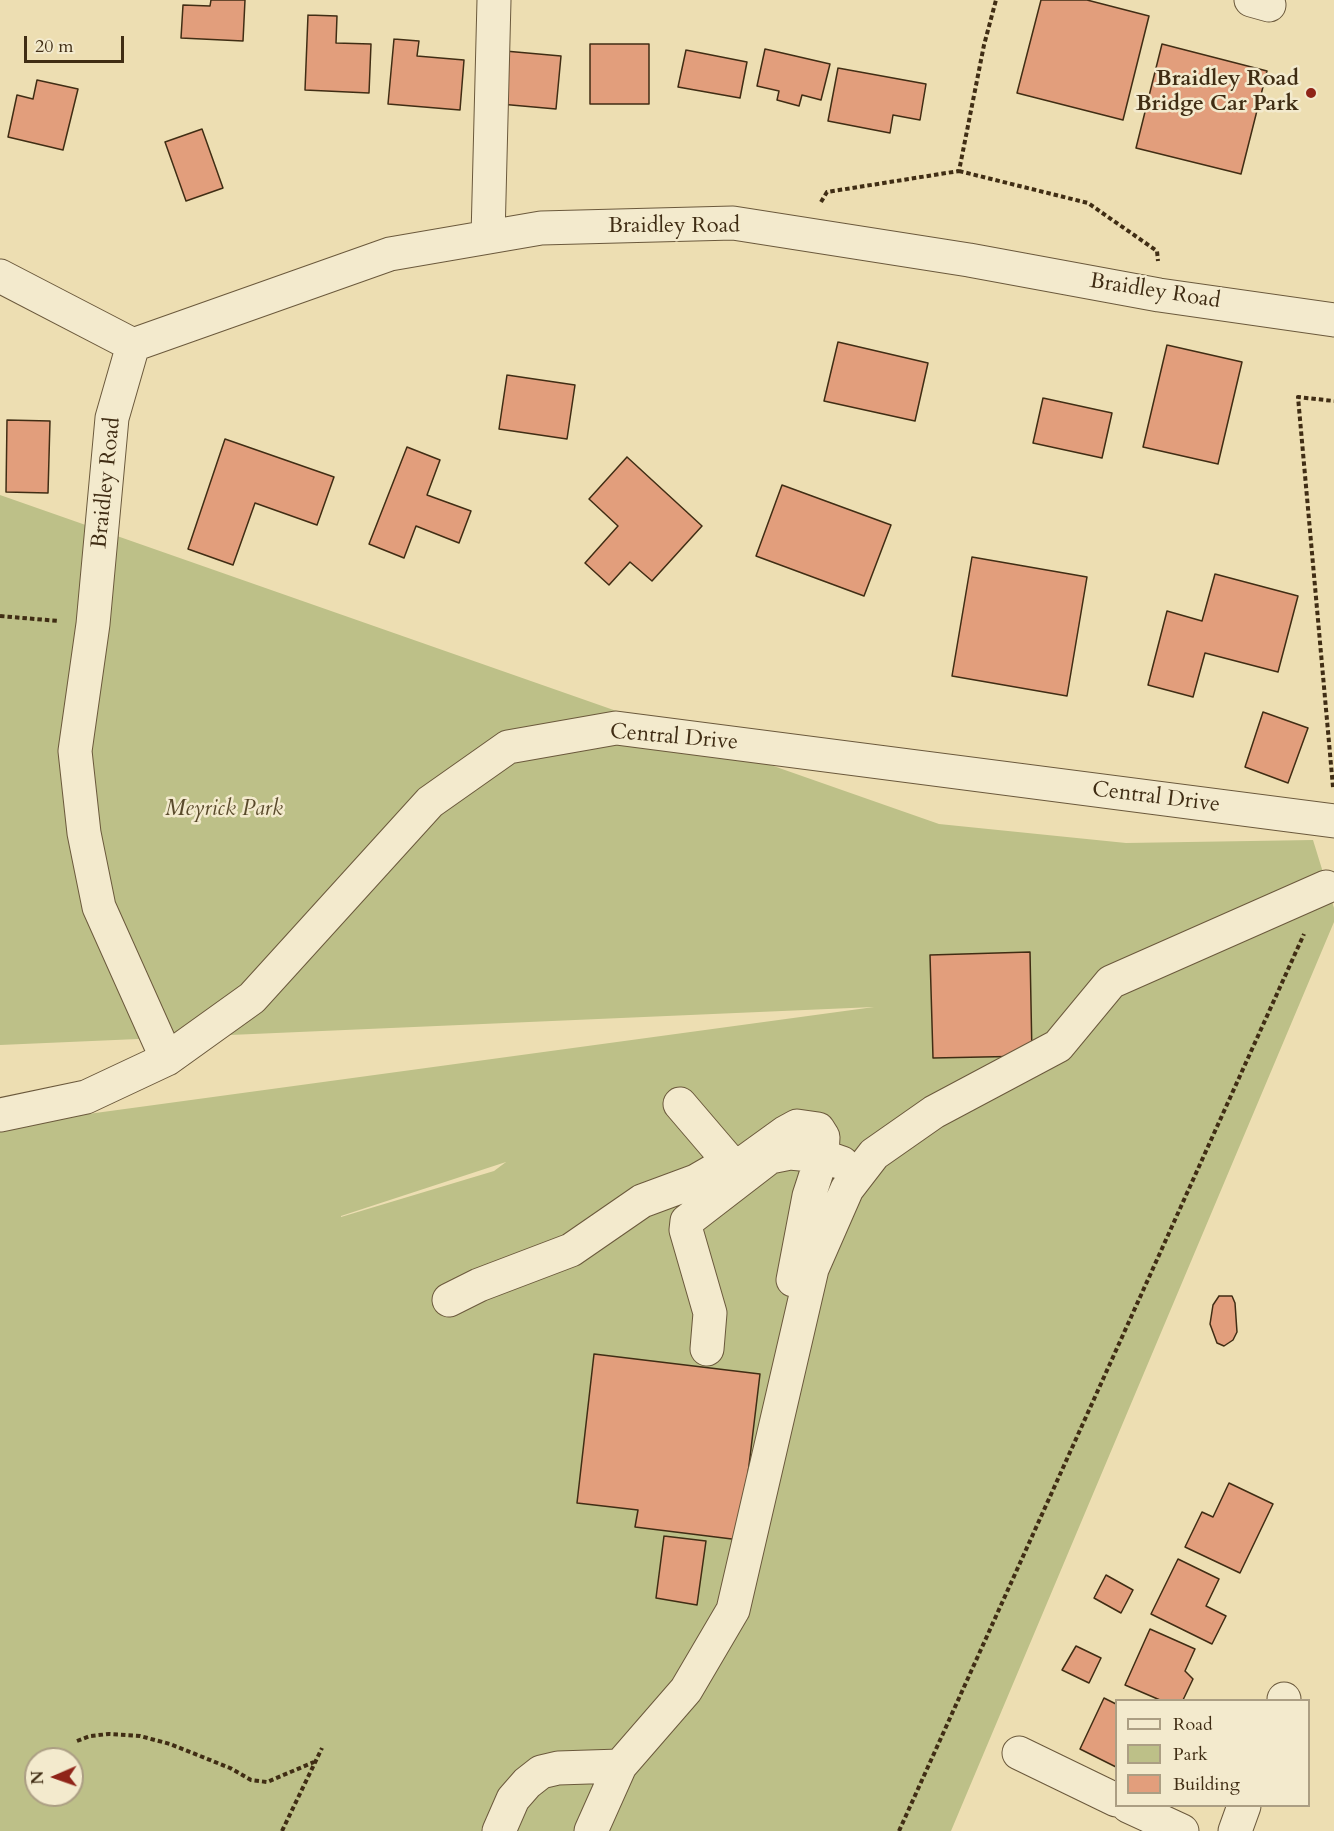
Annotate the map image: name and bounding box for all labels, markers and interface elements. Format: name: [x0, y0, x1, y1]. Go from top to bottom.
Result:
scale bar: [27, 24, 128, 62]
text: 20 m: [35, 34, 74, 59]
place label: Braidley Road Bridge Car Park: [1136, 67, 1299, 118]
marker: Braidley Road Bridge Car Park: [1304, 86, 1318, 100]
street label: Braidley Road: [608, 214, 740, 240]
street label: Braidley Road: [1088, 269, 1222, 315]
street label: Braidley Road: [87, 416, 127, 550]
street label: Central Drive: [609, 719, 739, 757]
street label: Central Drive: [1091, 777, 1221, 819]
park label: Meyrick Park: [165, 797, 283, 823]
legend: [1115, 1699, 1310, 1807]
text: Road: [1173, 1712, 1213, 1737]
text: Park: [1173, 1742, 1208, 1767]
north arrow: [24, 1747, 84, 1807]
text: N: [27, 1770, 49, 1785]
text: Building: [1173, 1772, 1240, 1797]

